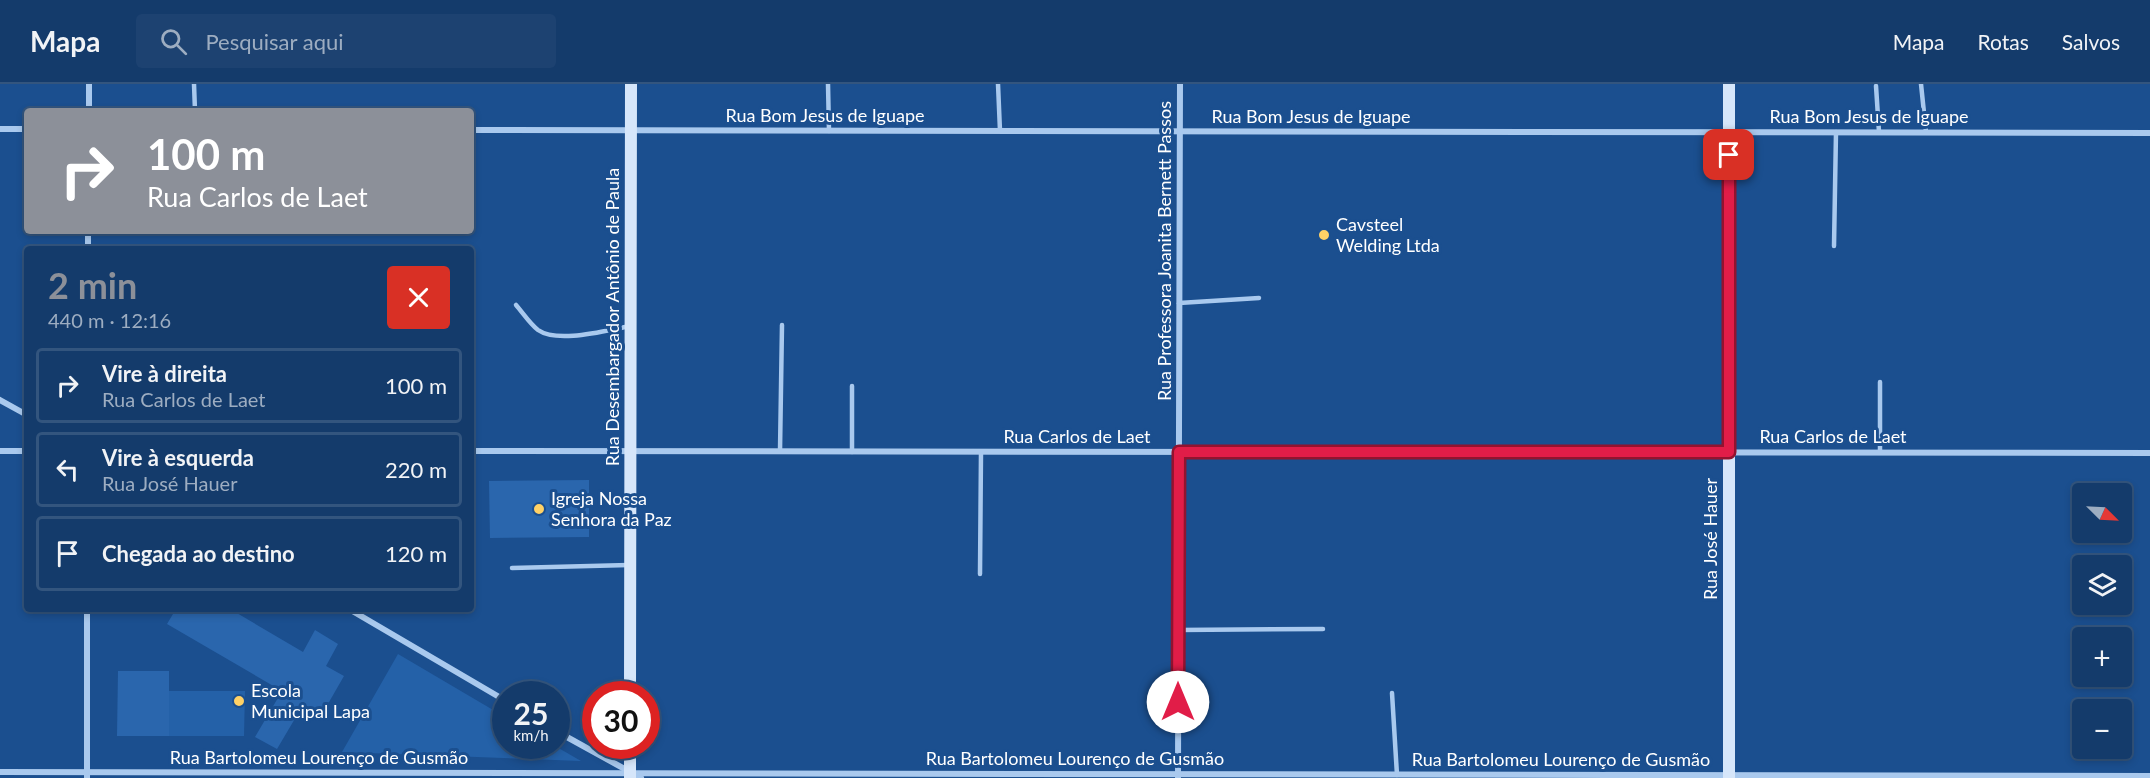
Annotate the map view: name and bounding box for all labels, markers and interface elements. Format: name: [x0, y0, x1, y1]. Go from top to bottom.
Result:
search box: [136, 14, 556, 68]
text: Mapa: [30, 24, 100, 58]
icon: search: [157, 25, 190, 58]
text: Pesquisar aqui: [205, 28, 344, 55]
text: Mapa: [1893, 29, 1945, 54]
text: Rotas: [1978, 29, 2029, 54]
text: Salvos: [2062, 29, 2120, 54]
street label: Rua Professora Joanita Bernett Passos: [1153, 101, 1175, 401]
street label: Rua Bom Jesus de Iguape: [726, 104, 924, 126]
street label: Rua Bom Jesus de Iguape: [1212, 105, 1410, 127]
street label: Rua Bom Jesus de Iguape: [1770, 105, 1968, 127]
text: 100 m: [147, 129, 265, 179]
pin: [1703, 129, 1754, 180]
icon: right: [48, 132, 126, 210]
icon: arrive: [1712, 138, 1745, 171]
street label: Rua Desembargador Antônio de Paula: [601, 168, 623, 466]
text: Rua Carlos de Laet: [147, 180, 368, 213]
place label: Cavsteel Welding Ltda: [1336, 213, 1440, 256]
marker: Cavsteel Welding Ltda: [1317, 228, 1331, 242]
text: 2 min: [48, 263, 137, 307]
button: close: [387, 266, 450, 329]
text: 440 m · 12:16: [48, 308, 171, 332]
text: Vire à direita: [102, 360, 227, 387]
icon: right: [51, 369, 84, 402]
text: 100 m: [385, 372, 447, 399]
text: Rua Carlos de Laet: [102, 387, 266, 411]
street label: Rua Carlos de Laet: [1003, 425, 1151, 447]
street label: Rua Carlos de Laet: [1759, 425, 1907, 447]
text: Vire à esquerda: [102, 444, 254, 471]
icon: left: [51, 453, 84, 486]
text: 220 m: [385, 456, 447, 483]
text: Rua José Hauer: [102, 471, 237, 495]
street label: Rua José Hauer: [1699, 478, 1721, 600]
north arrow: [2072, 483, 2132, 543]
map controls: [2072, 483, 2132, 759]
place label: Igreja Nossa Senhora da Paz: [551, 487, 672, 530]
marker: Igreja Nossa Senhora da Paz: [532, 502, 546, 516]
icon: arrive: [51, 537, 84, 570]
text: Chegada ao destino: [102, 540, 295, 567]
text: 120 m: [385, 540, 447, 567]
button: layers: [2072, 555, 2132, 615]
button: +: [2072, 627, 2132, 687]
position arrow: [1146, 670, 1210, 734]
place label: Escola Municipal Lapa: [251, 679, 370, 722]
speed limit sign: 30: [582, 681, 660, 759]
marker: Escola Municipal Lapa: [232, 694, 246, 708]
text: 25: [514, 695, 548, 731]
button: −: [2072, 699, 2132, 759]
text: km/h: [513, 726, 549, 744]
street label: Rua Bartolomeu Lourenço de Gusmão: [170, 746, 468, 768]
street label: Rua Bartolomeu Lourenço de Gusmão: [926, 747, 1224, 769]
street label: Rua Bartolomeu Lourenço de Gusmão: [1412, 748, 1710, 770]

